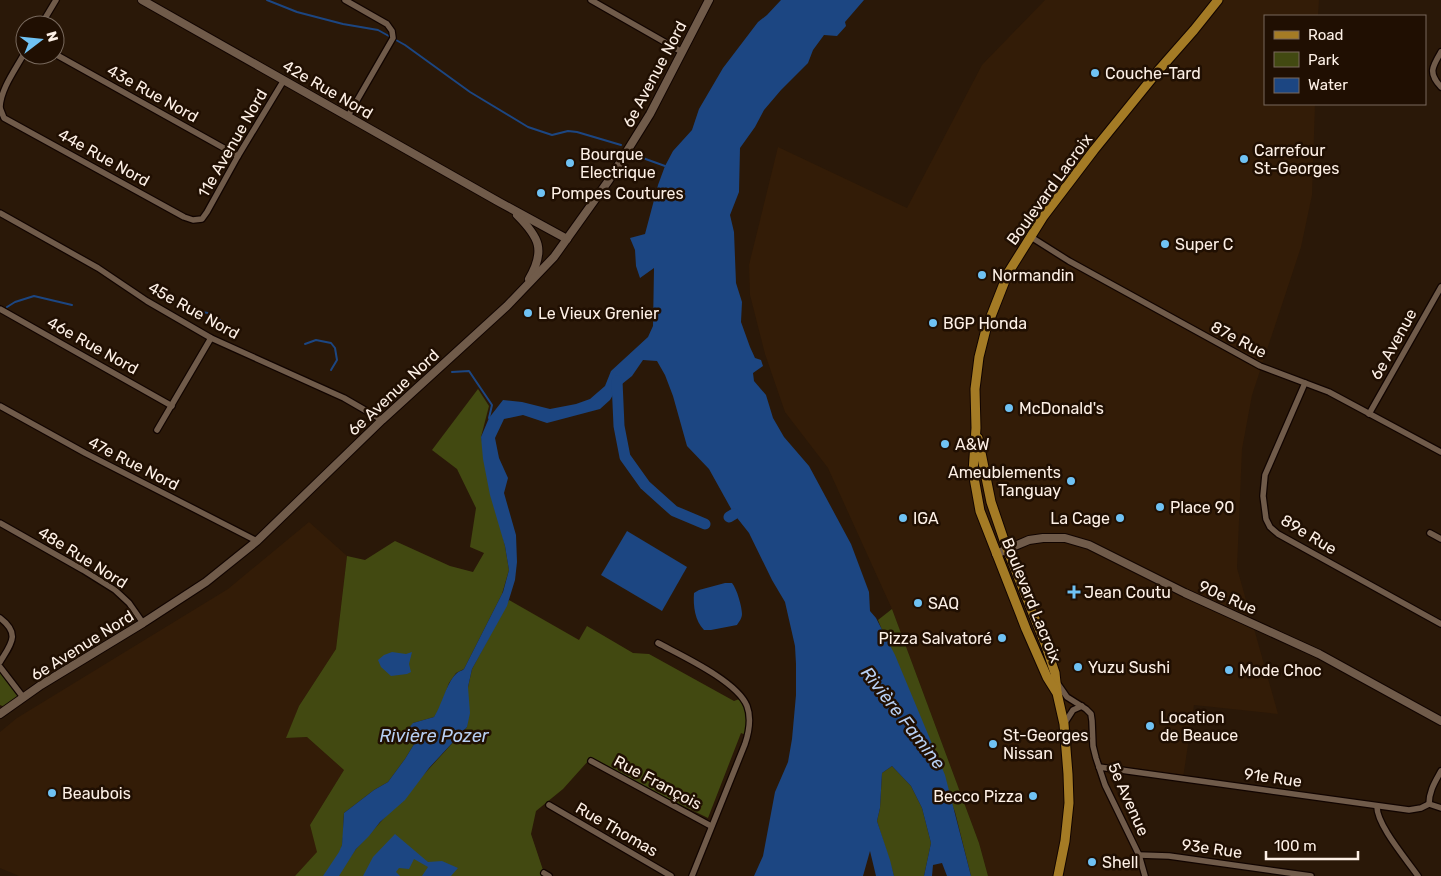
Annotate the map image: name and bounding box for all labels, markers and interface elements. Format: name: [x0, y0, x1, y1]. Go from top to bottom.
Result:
north arrow: [15, 15, 65, 65]
legend: [1264, 15, 1426, 105]
street label: 6e Avenue Nord: [618, 18, 690, 131]
text: Road: [1308, 26, 1344, 44]
text: N: [42, 29, 62, 44]
text: Park: [1308, 51, 1339, 69]
street label: 42e Rue Nord: [279, 56, 376, 123]
street label: 43e Rue Nord: [104, 61, 202, 126]
place label: Couche-Tard: [1105, 64, 1201, 83]
marker: Couche-Tard: [1089, 67, 1101, 79]
text: Water: [1308, 76, 1348, 94]
street label: 11e Avenue Nord: [194, 86, 271, 201]
street label: 44e Rue Nord: [55, 125, 153, 190]
street label: Boulevard Lacroix: [1003, 130, 1096, 249]
place label: Carrefour St-Georges: [1254, 141, 1339, 178]
place label: Bourque Electrique: [580, 145, 656, 182]
marker: Carrefour St-Georges: [1238, 153, 1250, 165]
marker: Bourque Electrique: [564, 157, 576, 169]
place label: Pompes Coutures: [551, 184, 684, 203]
marker: Pompes Coutures: [535, 187, 547, 199]
place label: Super C: [1175, 235, 1233, 254]
marker: Super C: [1159, 238, 1171, 250]
place label: Normandin: [992, 266, 1074, 285]
marker: Normandin: [976, 269, 988, 281]
street label: 45e Rue Nord: [145, 278, 243, 343]
place label: Le Vieux Grenier: [538, 304, 659, 323]
street label: 6e Avenue: [1366, 305, 1421, 383]
marker: Le Vieux Grenier: [522, 307, 534, 319]
street label: 46e Rue Nord: [44, 313, 142, 378]
place label: BGP Honda: [943, 314, 1027, 333]
marker: BGP Honda: [927, 317, 939, 329]
street label: 87e Rue: [1208, 317, 1270, 362]
street label: 6e Avenue Nord: [344, 345, 443, 439]
place label: McDonald's: [1019, 399, 1104, 418]
marker: McDonald's: [1003, 402, 1015, 414]
street label: 47e Rue Nord: [85, 432, 182, 494]
place label: A&W: [955, 435, 990, 454]
marker: A&W: [939, 438, 951, 450]
place label: Ameublements Tanguay: [948, 463, 1061, 500]
marker: Ameublements Tanguay: [1065, 475, 1077, 487]
place label: Place 90: [1170, 498, 1234, 517]
marker: Place 90: [1154, 501, 1166, 513]
place label: IGA: [913, 509, 939, 528]
place label: La Cage: [1050, 509, 1110, 528]
street label: 89e Rue: [1277, 510, 1340, 558]
marker: IGA: [897, 512, 909, 524]
marker: La Cage: [1114, 512, 1126, 524]
street label: 48e Rue Nord: [35, 522, 131, 592]
street label: Boulevard Lacroix: [998, 535, 1065, 666]
street label: 90e Rue: [1196, 576, 1260, 619]
place label: Jean Coutu: [1084, 583, 1171, 602]
marker: Jean Coutu: [1068, 586, 1080, 598]
place label: SAQ: [928, 594, 959, 613]
marker: SAQ: [912, 597, 924, 609]
street label: 6e Avenue Nord: [27, 606, 137, 685]
place label: Pizza Salvatoré: [879, 629, 992, 648]
marker: Pizza Salvatoré: [996, 632, 1008, 644]
place label: Yuzu Sushi: [1088, 658, 1170, 677]
marker: Yuzu Sushi: [1072, 661, 1084, 673]
place label: Mode Choc: [1239, 661, 1322, 680]
water label: Rivière Famine: [856, 662, 950, 774]
marker: Mode Choc: [1223, 664, 1235, 676]
place label: Location de Beauce: [1160, 708, 1238, 745]
marker: Location de Beauce: [1144, 720, 1156, 732]
water label: Rivière Pozer: [379, 725, 490, 747]
place label: St-Georges Nissan: [1003, 726, 1088, 763]
marker: St-Georges Nissan: [987, 738, 999, 750]
street label: Rue François: [611, 751, 705, 814]
street label: 5e Avenue: [1104, 760, 1153, 839]
street label: 91e Rue: [1243, 764, 1303, 791]
place label: Beaubois: [62, 784, 131, 803]
marker: Beaubois: [46, 787, 58, 799]
place label: Becco Pizza: [933, 787, 1023, 806]
marker: Becco Pizza: [1027, 790, 1039, 802]
street label: Rue Thomas: [572, 798, 661, 861]
scale bar: [1266, 828, 1358, 860]
street label: 93e Rue: [1180, 835, 1243, 862]
text: 100 m: [1274, 837, 1316, 855]
place label: Shell: [1102, 853, 1138, 872]
marker: Shell: [1086, 856, 1098, 868]

